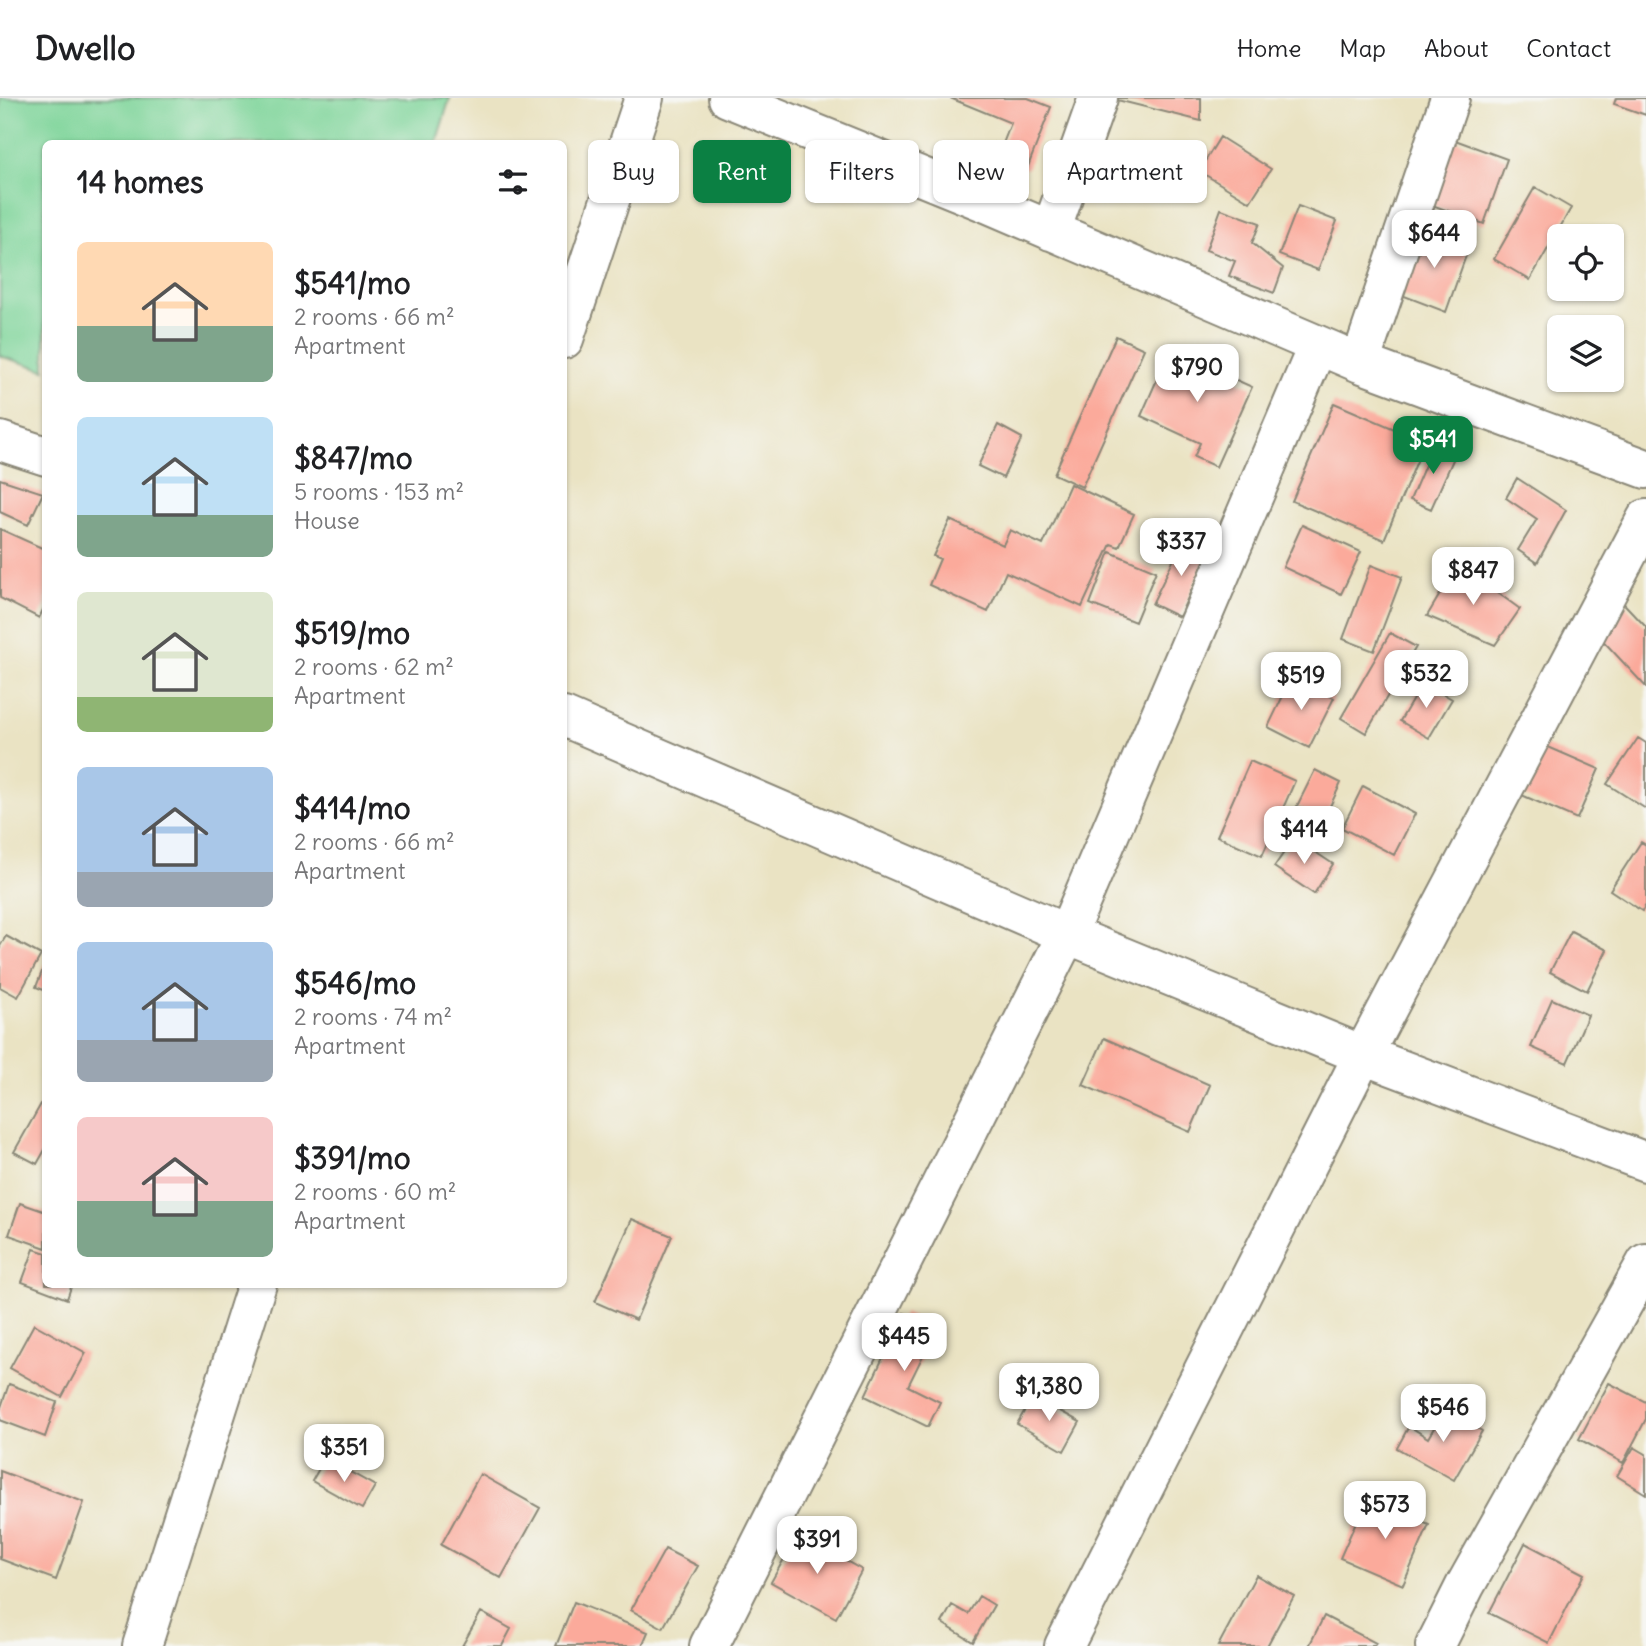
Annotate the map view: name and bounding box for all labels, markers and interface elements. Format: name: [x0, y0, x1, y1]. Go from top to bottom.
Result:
text: Dwello: [35, 27, 135, 69]
text: Home: [1237, 33, 1301, 63]
text: Map: [1339, 33, 1386, 63]
text: About: [1424, 33, 1488, 63]
text: Contact: [1526, 33, 1611, 63]
chip: Buy: [588, 140, 679, 203]
chip: Rent: [693, 140, 791, 203]
chip: Filters: [805, 140, 919, 203]
chip: New: [933, 140, 1029, 203]
chip: Apartment: [1043, 140, 1207, 203]
text: 14 homes: [77, 163, 204, 201]
icon: filters: [494, 163, 532, 201]
pin: $644: [1393, 211, 1475, 270]
text: $644: [1408, 218, 1460, 247]
map controls: [1547, 224, 1624, 392]
button: locate: [1547, 224, 1624, 301]
text: $541/mo: [294, 264, 411, 302]
icon: home: [133, 270, 217, 354]
text: 2 rooms · 66 m²: [294, 302, 455, 331]
button: layers: [1547, 315, 1624, 392]
text: Apartment: [294, 331, 406, 360]
pin: $790: [1156, 344, 1238, 404]
text: $790: [1171, 352, 1223, 381]
pin: $541: [1392, 416, 1474, 476]
text: $541: [1409, 424, 1457, 453]
text: $847/mo: [294, 439, 413, 477]
icon: home: [133, 445, 217, 529]
text: 5 rooms · 153 m²: [294, 477, 464, 506]
text: House: [294, 506, 360, 535]
pin: $337: [1140, 518, 1222, 578]
text: $337: [1156, 526, 1206, 555]
pin: $847: [1432, 547, 1514, 607]
text: $847: [1448, 555, 1498, 584]
text: $519/mo: [294, 614, 410, 652]
icon: home: [133, 620, 217, 704]
pin: $532: [1385, 650, 1467, 710]
text: 2 rooms · 62 m²: [294, 652, 454, 681]
pin: $519: [1260, 652, 1342, 712]
text: $532: [1400, 658, 1452, 687]
text: $519: [1277, 660, 1325, 689]
text: Apartment: [294, 681, 406, 710]
text: $414/mo: [294, 789, 411, 827]
icon: home: [133, 795, 217, 879]
pin: $414: [1263, 806, 1345, 866]
text: $414: [1280, 814, 1328, 843]
text: 2 rooms · 66 m²: [294, 827, 455, 856]
text: Apartment: [294, 856, 406, 885]
text: $546/mo: [294, 964, 416, 1002]
icon: home: [133, 970, 217, 1054]
text: 2 rooms · 74 m²: [294, 1002, 452, 1031]
text: Apartment: [294, 1031, 406, 1060]
text: $391/mo: [294, 1139, 411, 1177]
icon: home: [133, 1145, 217, 1229]
text: 2 rooms · 60 m²: [294, 1177, 456, 1206]
text: Apartment: [294, 1206, 406, 1235]
pin: $445: [863, 1314, 945, 1373]
text: $445: [878, 1321, 930, 1350]
pin: $1,380: [992, 1364, 1106, 1423]
text: $1,380: [1015, 1371, 1083, 1400]
pin: $546: [1402, 1384, 1484, 1444]
text: $546: [1417, 1392, 1469, 1421]
pin: $351: [303, 1424, 385, 1484]
text: $351: [320, 1432, 368, 1461]
pin: $573: [1344, 1482, 1426, 1541]
text: $573: [1360, 1489, 1410, 1518]
pin: $391: [776, 1516, 858, 1576]
text: $391: [793, 1524, 841, 1553]

